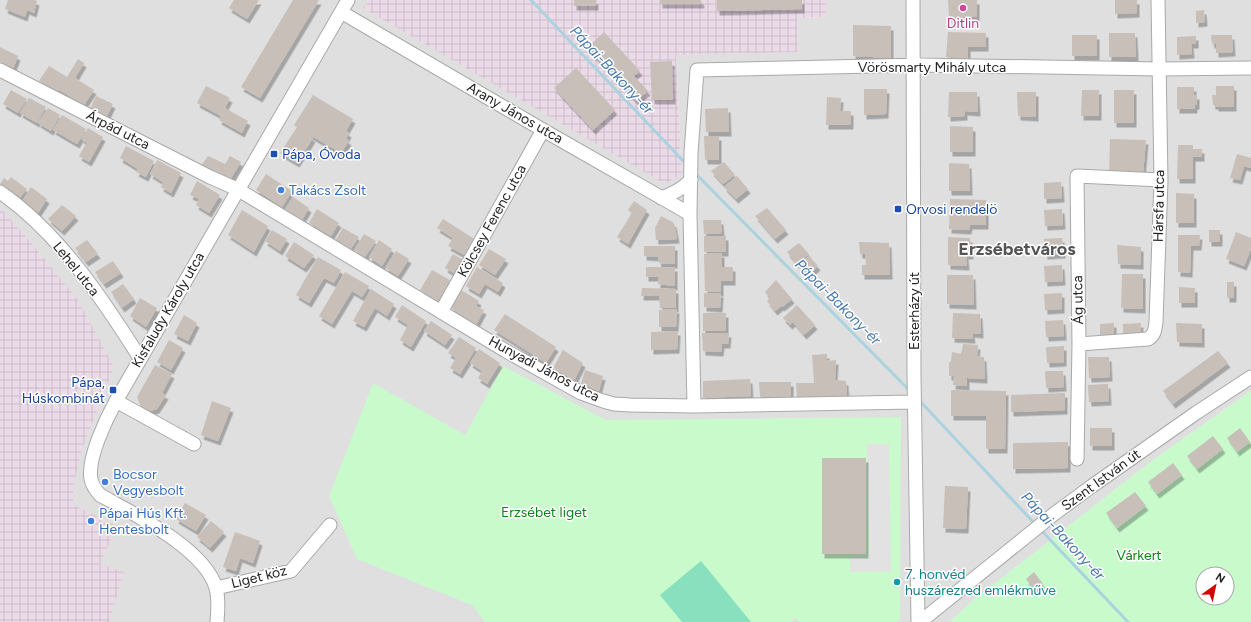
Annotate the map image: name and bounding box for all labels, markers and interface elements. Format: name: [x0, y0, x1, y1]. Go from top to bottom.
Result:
marker: Ditlin: [958, 3, 968, 13]
place label: Ditlin: [947, 15, 979, 32]
water label: Pápai-Bakony-ér: [566, 22, 658, 119]
street label: Vörösmarty Mihály utca: [858, 59, 1006, 76]
street label: Arany János utca: [464, 79, 566, 147]
street label: Árpád utca: [83, 107, 153, 153]
place label: Pápa, Óvoda: [282, 146, 361, 163]
marker: Pápa, Óvoda: [269, 149, 279, 159]
street label: Kölcsey Ferenc utca: [454, 162, 530, 280]
street label: Hársfa utca: [1150, 170, 1168, 242]
place label: Takács Zsolt: [289, 182, 366, 199]
marker: Takács Zsolt: [276, 185, 286, 195]
place label: Orvosi rendelö: [906, 201, 997, 218]
marker: Orvosi rendelö: [893, 204, 903, 214]
district label: Erzsébetváros: [958, 238, 1076, 260]
street label: Lehel utca: [49, 239, 103, 299]
street label: Kisfaludy Károly utca: [128, 249, 208, 371]
water label: Pápai-Bakony-ér: [791, 255, 885, 349]
street label: Esterházy út: [906, 272, 923, 350]
street label: Ág utca: [1069, 275, 1087, 325]
street label: Hunyadi János utca: [486, 333, 602, 405]
place label: Pápa, Húskombinát: [22, 374, 105, 407]
marker: Pápa, Húskombinát: [108, 385, 118, 395]
street label: Szent István út: [1058, 446, 1144, 514]
place label: Bocsor Vegyesbolt: [113, 466, 184, 499]
marker: Bocsor Vegyesbolt: [100, 477, 110, 487]
water label: Pápai-Bakony-ér: [1017, 488, 1109, 585]
park label: Erzsébet liget: [501, 504, 587, 521]
place label: Pápai Hús Kft. Hentesbolt: [99, 505, 187, 538]
marker: Pápai Hús Kft. Hentesbolt: [86, 516, 96, 526]
park label: Várkert: [1116, 547, 1162, 564]
street label: Liget köz: [229, 562, 289, 592]
place label: 7. honvéd huszárezred emlékműve: [905, 566, 1056, 599]
north arrow: [1195, 566, 1235, 606]
text: N: [1213, 570, 1227, 586]
marker: 7. honvéd huszárezred emlékműve: [892, 577, 902, 587]

